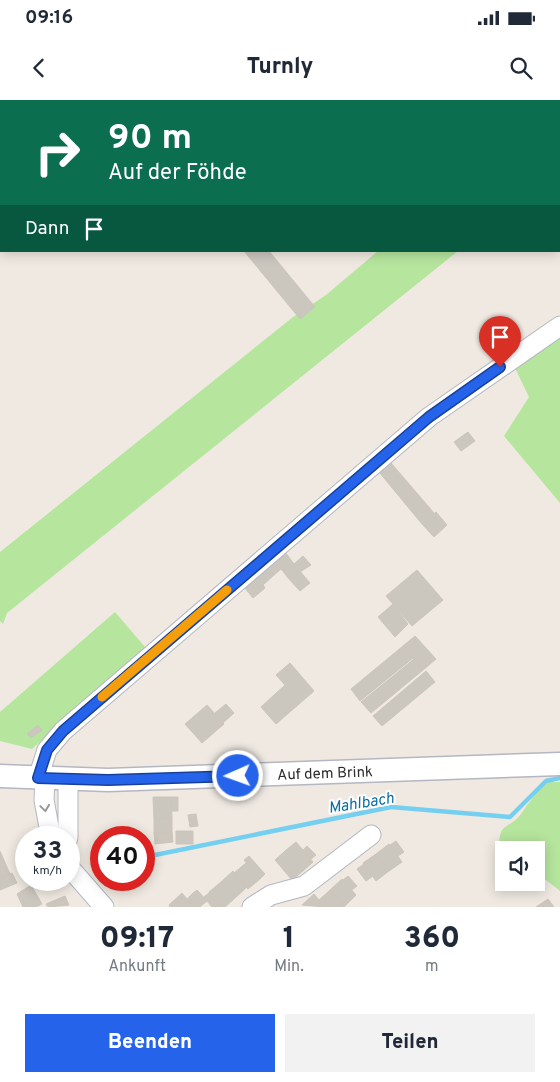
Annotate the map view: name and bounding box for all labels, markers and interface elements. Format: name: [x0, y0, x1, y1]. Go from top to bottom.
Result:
text: 09:16: [25, 6, 73, 30]
icon: back: [25, 54, 53, 82]
text: Turnly: [247, 54, 313, 81]
icon: search: [507, 54, 535, 82]
text: 90 m: [108, 117, 192, 161]
icon: right: [25, 120, 90, 185]
text: Auf der Föhde: [108, 160, 247, 187]
icon: arrive: [80, 215, 108, 243]
text: Dann: [25, 217, 70, 241]
pin: [479, 316, 521, 367]
icon: arrive: [486, 323, 514, 351]
position arrow: [211, 749, 263, 801]
street label: Auf dem Brink: [277, 763, 373, 786]
water label: Mahlbach: [327, 789, 396, 819]
one-way arrow: [40, 804, 50, 813]
speed limit sign: 40: [90, 826, 155, 891]
text: 33: [33, 836, 62, 868]
map controls: [495, 841, 545, 891]
button: sound: [495, 841, 545, 891]
text: km/h: [33, 863, 62, 879]
text: 09:17: [100, 921, 174, 958]
text: 1: [283, 921, 295, 958]
text: 360: [404, 921, 460, 958]
text: Ankunft: [108, 957, 166, 977]
text: Min.: [274, 957, 304, 977]
text: m: [425, 957, 439, 977]
button: Beenden: [25, 1014, 275, 1072]
button: Teilen: [285, 1014, 535, 1072]

